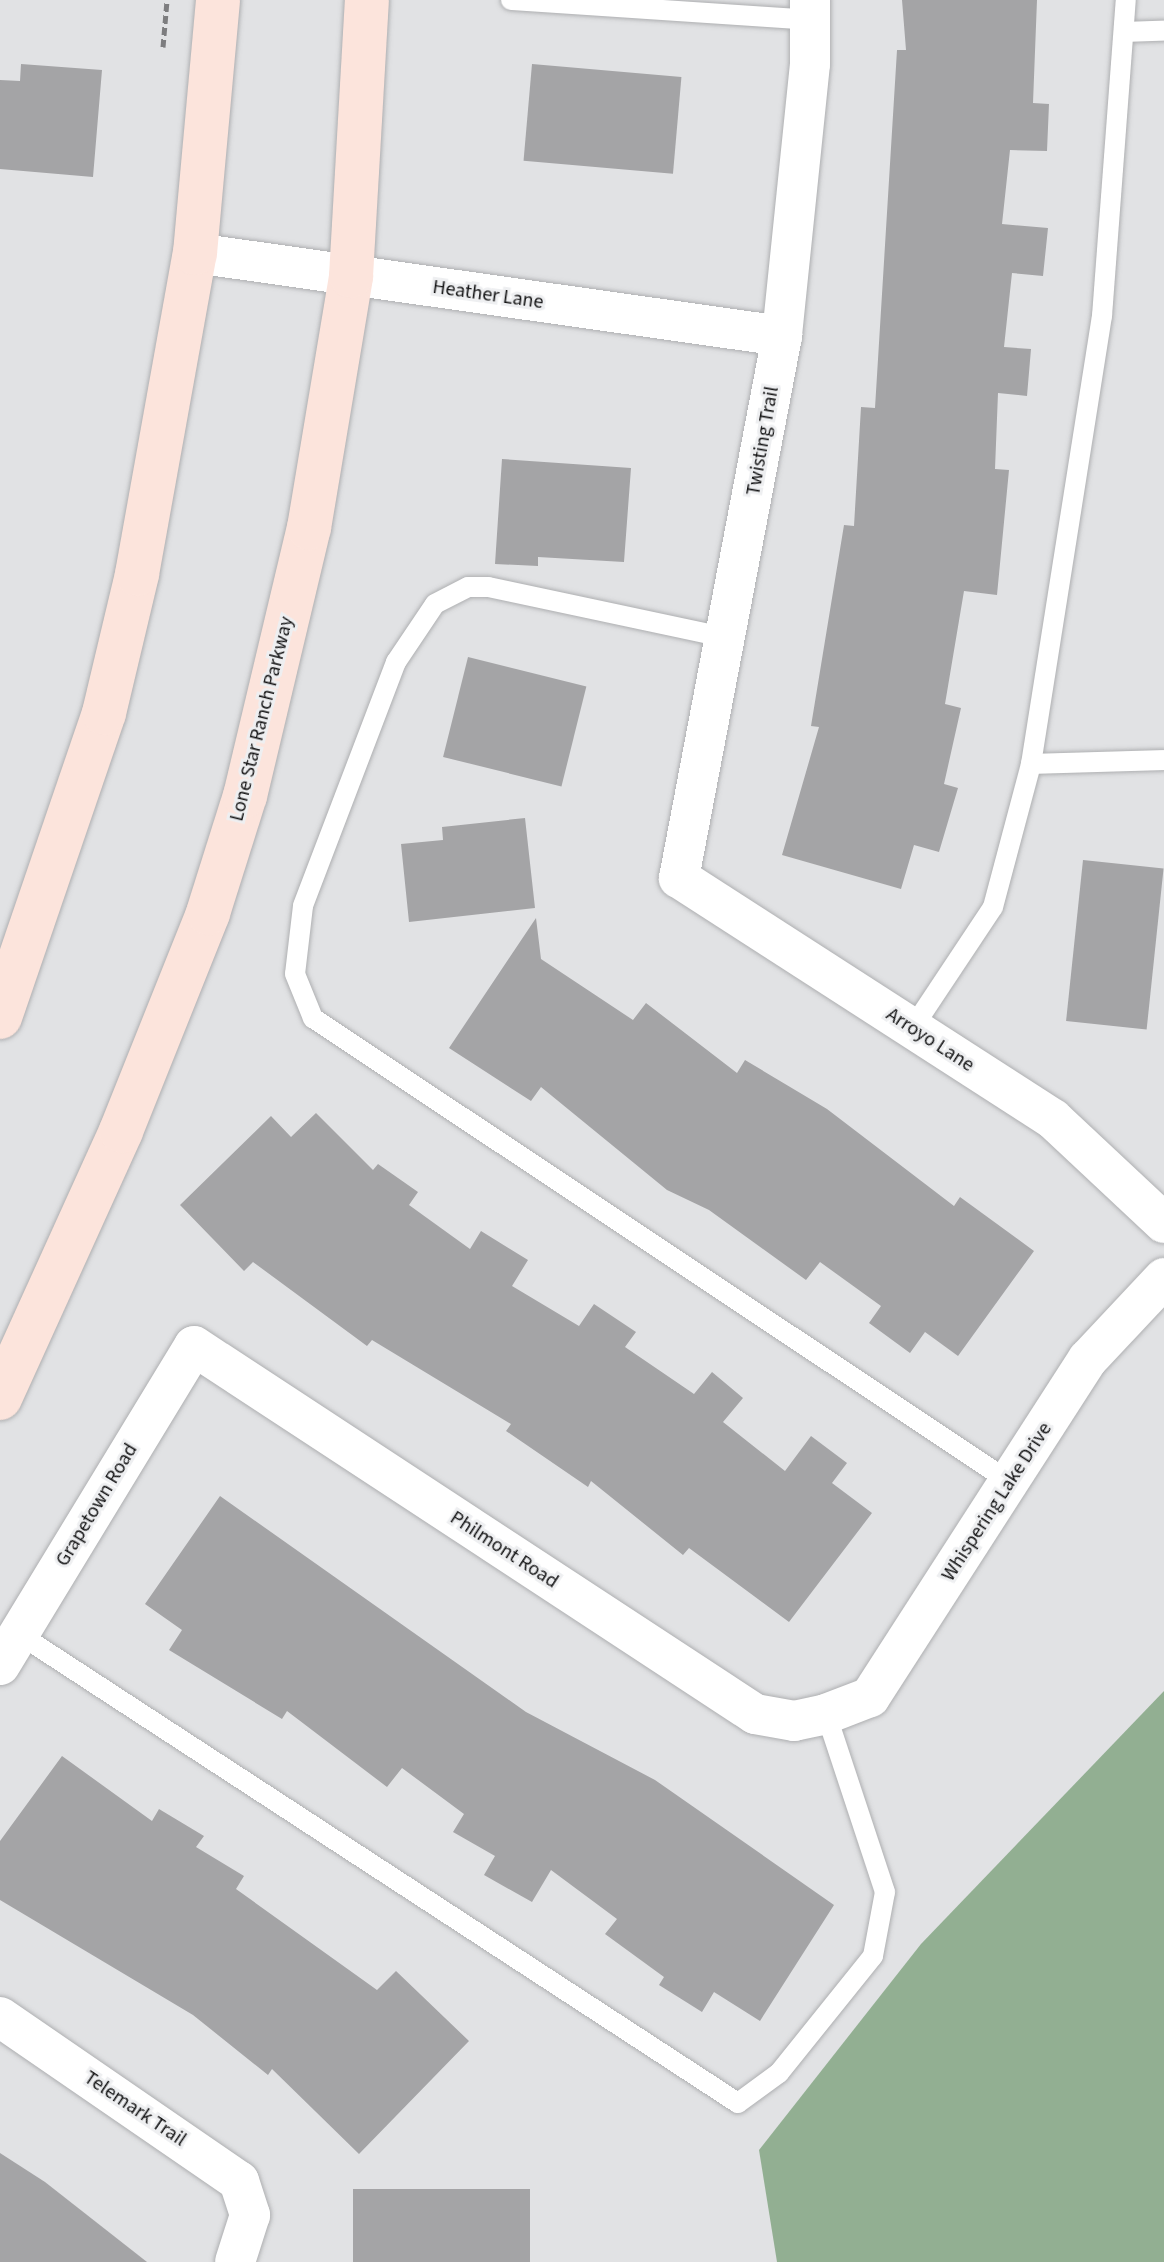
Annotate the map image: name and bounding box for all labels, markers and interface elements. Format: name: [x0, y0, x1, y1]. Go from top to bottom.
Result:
street label: Heather Lane: [431, 275, 545, 315]
street label: Twisting Trail: [742, 385, 784, 497]
street label: Lone Star Ranch Parkway: [225, 614, 299, 824]
street label: Arroyo Lane: [882, 1003, 978, 1077]
street label: Whispering Lake Drive: [937, 1418, 1057, 1586]
street label: Grapetown Road: [51, 1439, 143, 1571]
street label: Philmont Road: [445, 1506, 563, 1594]
street label: Telemark Trail: [79, 2066, 191, 2152]

